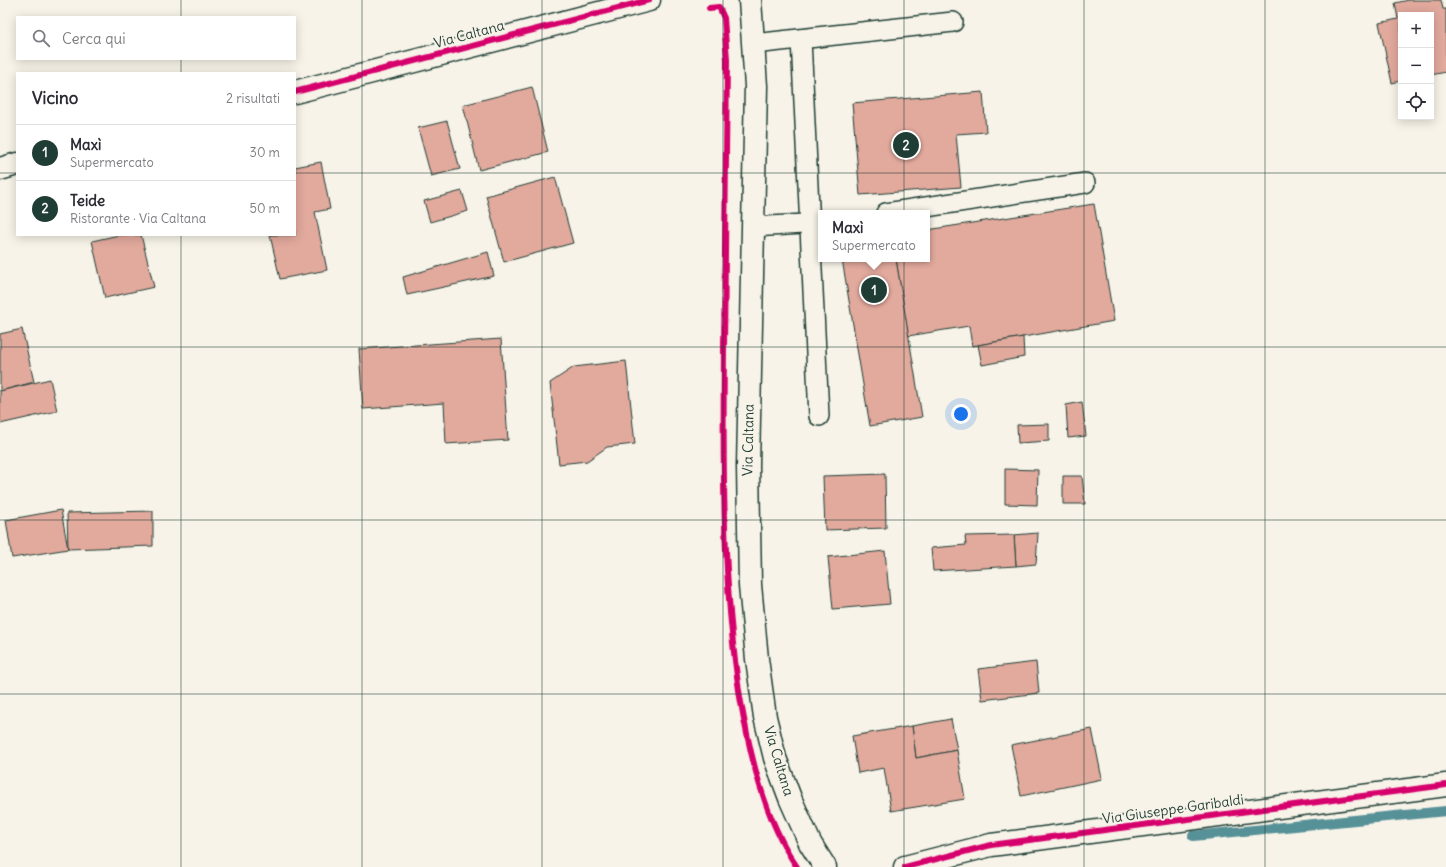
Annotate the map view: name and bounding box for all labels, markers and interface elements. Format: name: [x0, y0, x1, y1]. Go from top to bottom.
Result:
map controls: [1398, 12, 1434, 120]
button: +: [1398, 12, 1434, 48]
search box: [16, 16, 296, 60]
street label: Via Caltana: [432, 16, 506, 52]
icon: search: [30, 27, 52, 49]
text: Cerca qui: [62, 29, 126, 48]
button: −: [1398, 48, 1434, 84]
button: locate: [1398, 84, 1434, 120]
text: Vicino: [32, 87, 78, 109]
text: 2 risultati: [226, 90, 280, 107]
pin: 2: [893, 130, 919, 160]
text: Maxì: [70, 135, 101, 154]
text: 1: [42, 144, 48, 161]
text: 30 m: [250, 144, 280, 161]
text: Supermercato: [70, 154, 154, 171]
text: Teide: [70, 191, 105, 210]
text: 2: [41, 200, 49, 217]
text: 50 m: [249, 200, 280, 217]
text: Ristorante · Via Caltana: [70, 210, 206, 227]
popup: [818, 210, 930, 262]
text: Maxì: [832, 218, 863, 237]
text: Supermercato: [832, 237, 916, 254]
pin: 1: [861, 275, 887, 305]
street label: Via Caltana: [738, 404, 758, 476]
your location: [951, 404, 971, 424]
street label: Via Caltana: [760, 724, 798, 798]
street label: Via Giuseppe Garibaldi: [1101, 790, 1245, 828]

